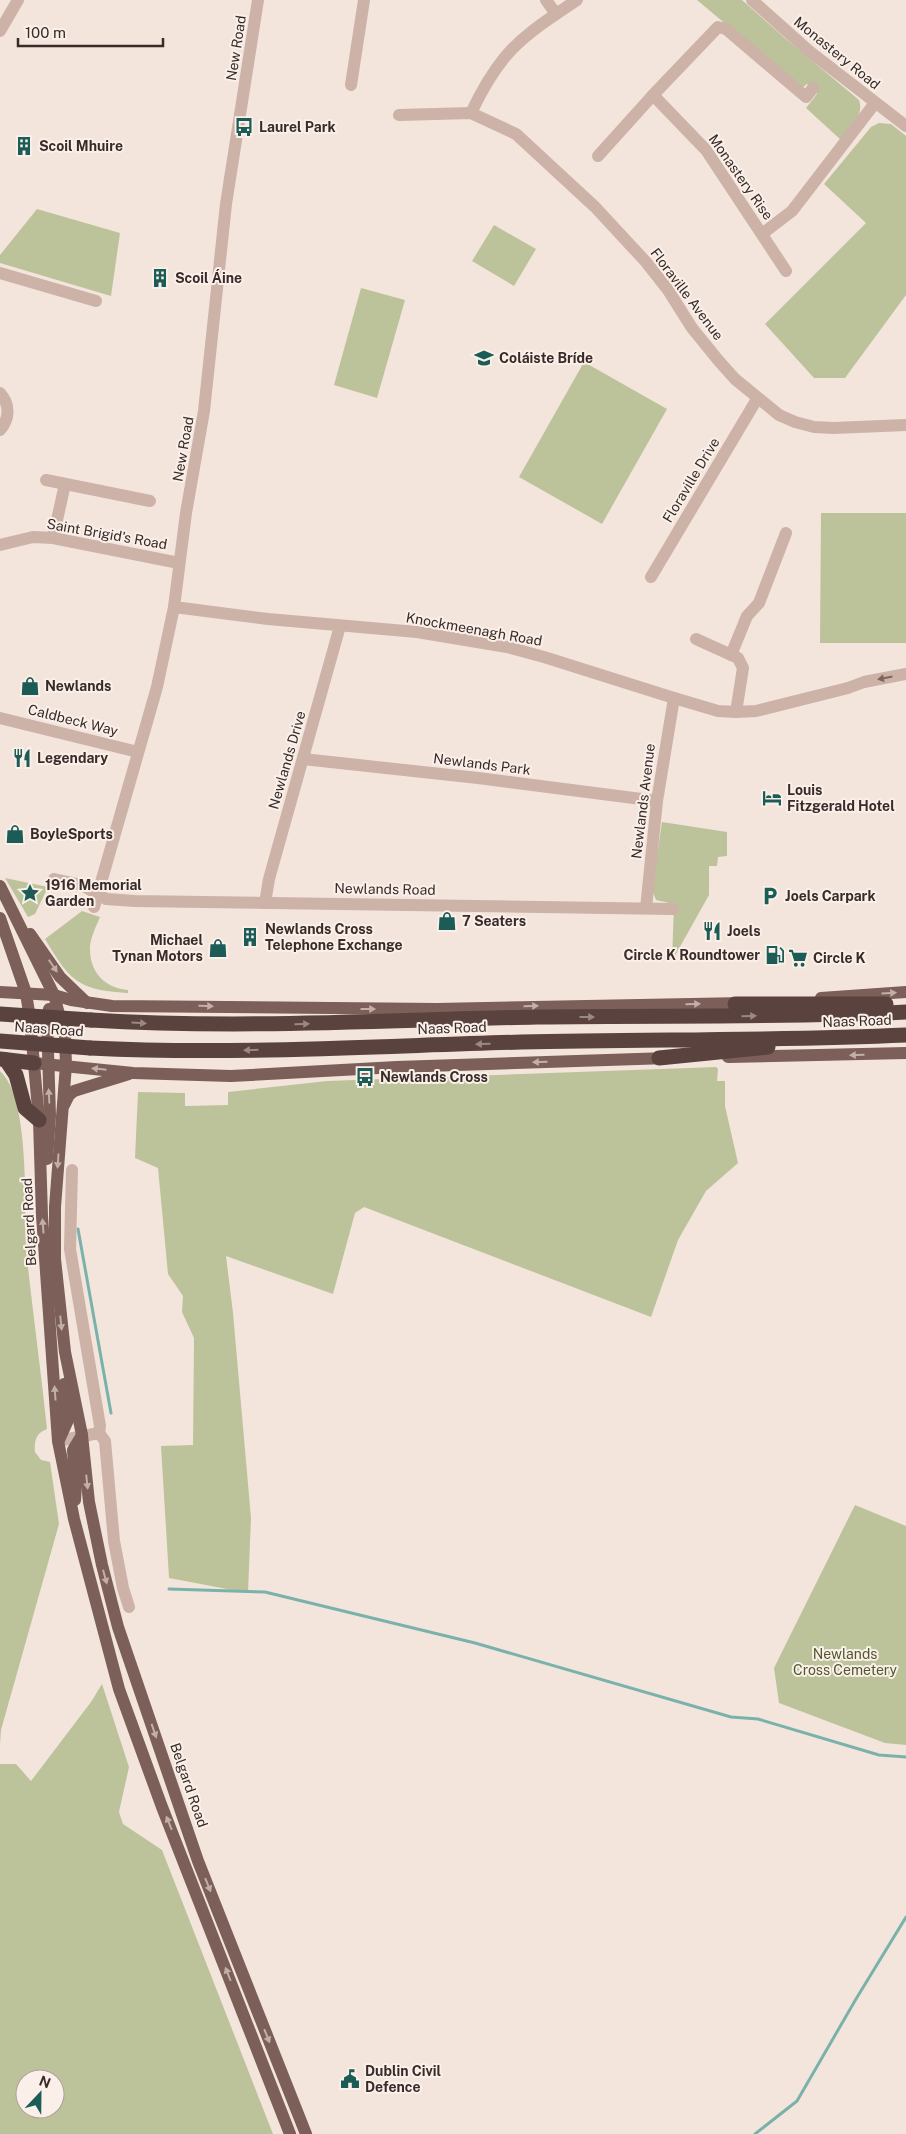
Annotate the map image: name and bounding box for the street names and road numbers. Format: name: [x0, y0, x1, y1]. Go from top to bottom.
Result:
street label: New Road: [223, 14, 249, 82]
street label: Monastery Road: [791, 14, 883, 92]
street label: Monastery Rise: [706, 131, 776, 223]
street label: Floraville Avenue: [647, 245, 727, 343]
street label: New Road: [169, 415, 197, 483]
street label: Floraville Drive: [659, 435, 723, 525]
street label: Saint Brigid's Road: [46, 516, 168, 552]
street label: Knockmeenagh Road: [405, 609, 543, 649]
street label: Caldbeck Way: [26, 701, 120, 739]
street label: Newlands Drive: [265, 709, 309, 811]
street label: Newlands Avenue: [628, 742, 658, 860]
street label: Newlands Park: [432, 750, 532, 778]
street label: Newlands Road: [334, 880, 436, 898]
street label: Naas Road: [822, 1012, 892, 1030]
street label: Naas Road: [14, 1019, 84, 1039]
street label: Naas Road: [417, 1019, 487, 1037]
street label: Belgard Road: [19, 1177, 39, 1267]
street label: Belgard Road: [167, 1741, 211, 1829]

